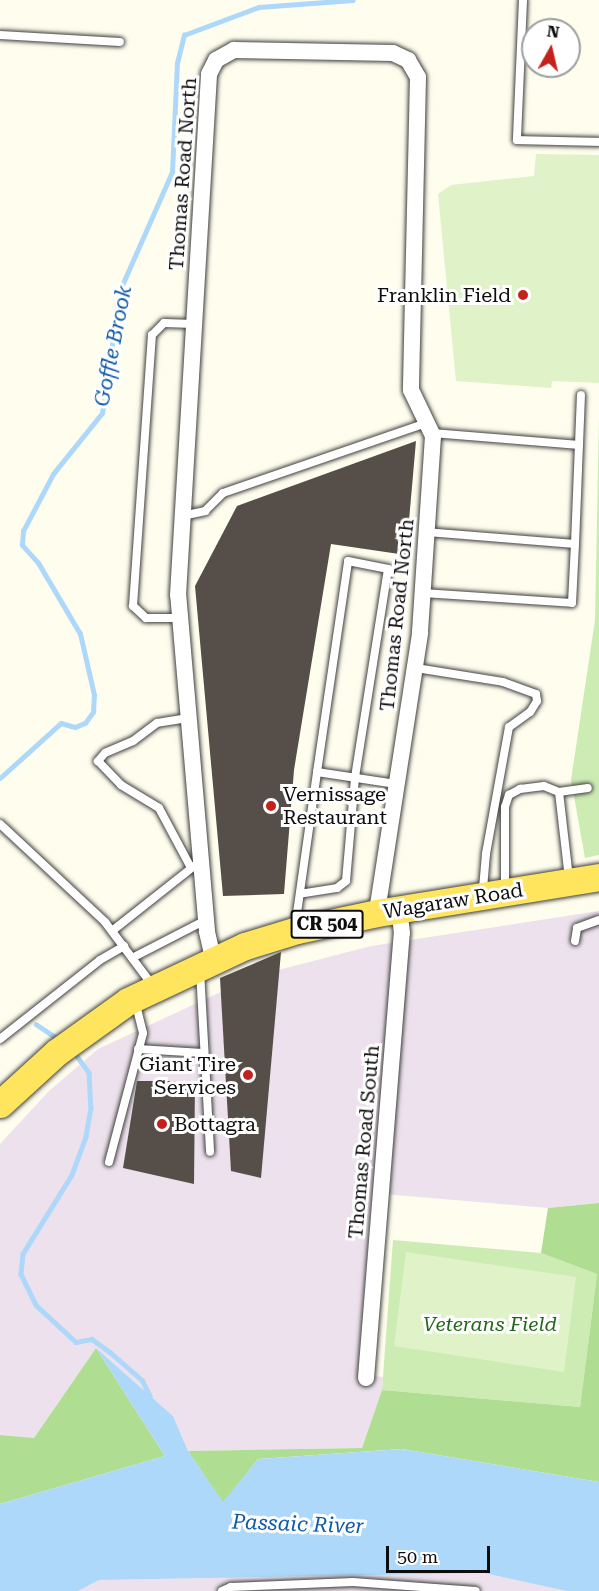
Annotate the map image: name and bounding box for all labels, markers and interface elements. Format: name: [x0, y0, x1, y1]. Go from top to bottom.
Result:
north arrow: [521, 18, 581, 78]
text: N: [546, 21, 561, 42]
street label: Thomas Road North: [164, 77, 202, 271]
water label: Goffle Brook: [89, 283, 137, 409]
place label: Franklin Field: [377, 283, 511, 307]
marker: Franklin Field: [516, 288, 530, 302]
street label: Thomas Road North: [375, 518, 419, 712]
place label: Vernissage Restaurant: [283, 783, 387, 830]
marker: Vernissage Restaurant: [264, 799, 278, 813]
street label: Wagaraw Road: [381, 878, 525, 924]
road number: CR 504: [290, 909, 364, 939]
street label: Thomas Road South: [344, 1044, 384, 1240]
place label: Giant Tire Services: [139, 1052, 236, 1099]
marker: Giant Tire Services: [241, 1068, 255, 1082]
place label: Bottagra: [174, 1112, 256, 1136]
marker: Bottagra: [155, 1117, 169, 1131]
park label: Veterans Field: [423, 1312, 557, 1336]
water label: Passaic River: [231, 1509, 365, 1539]
scale bar: [389, 1534, 492, 1572]
text: 50 m: [397, 1546, 438, 1567]

